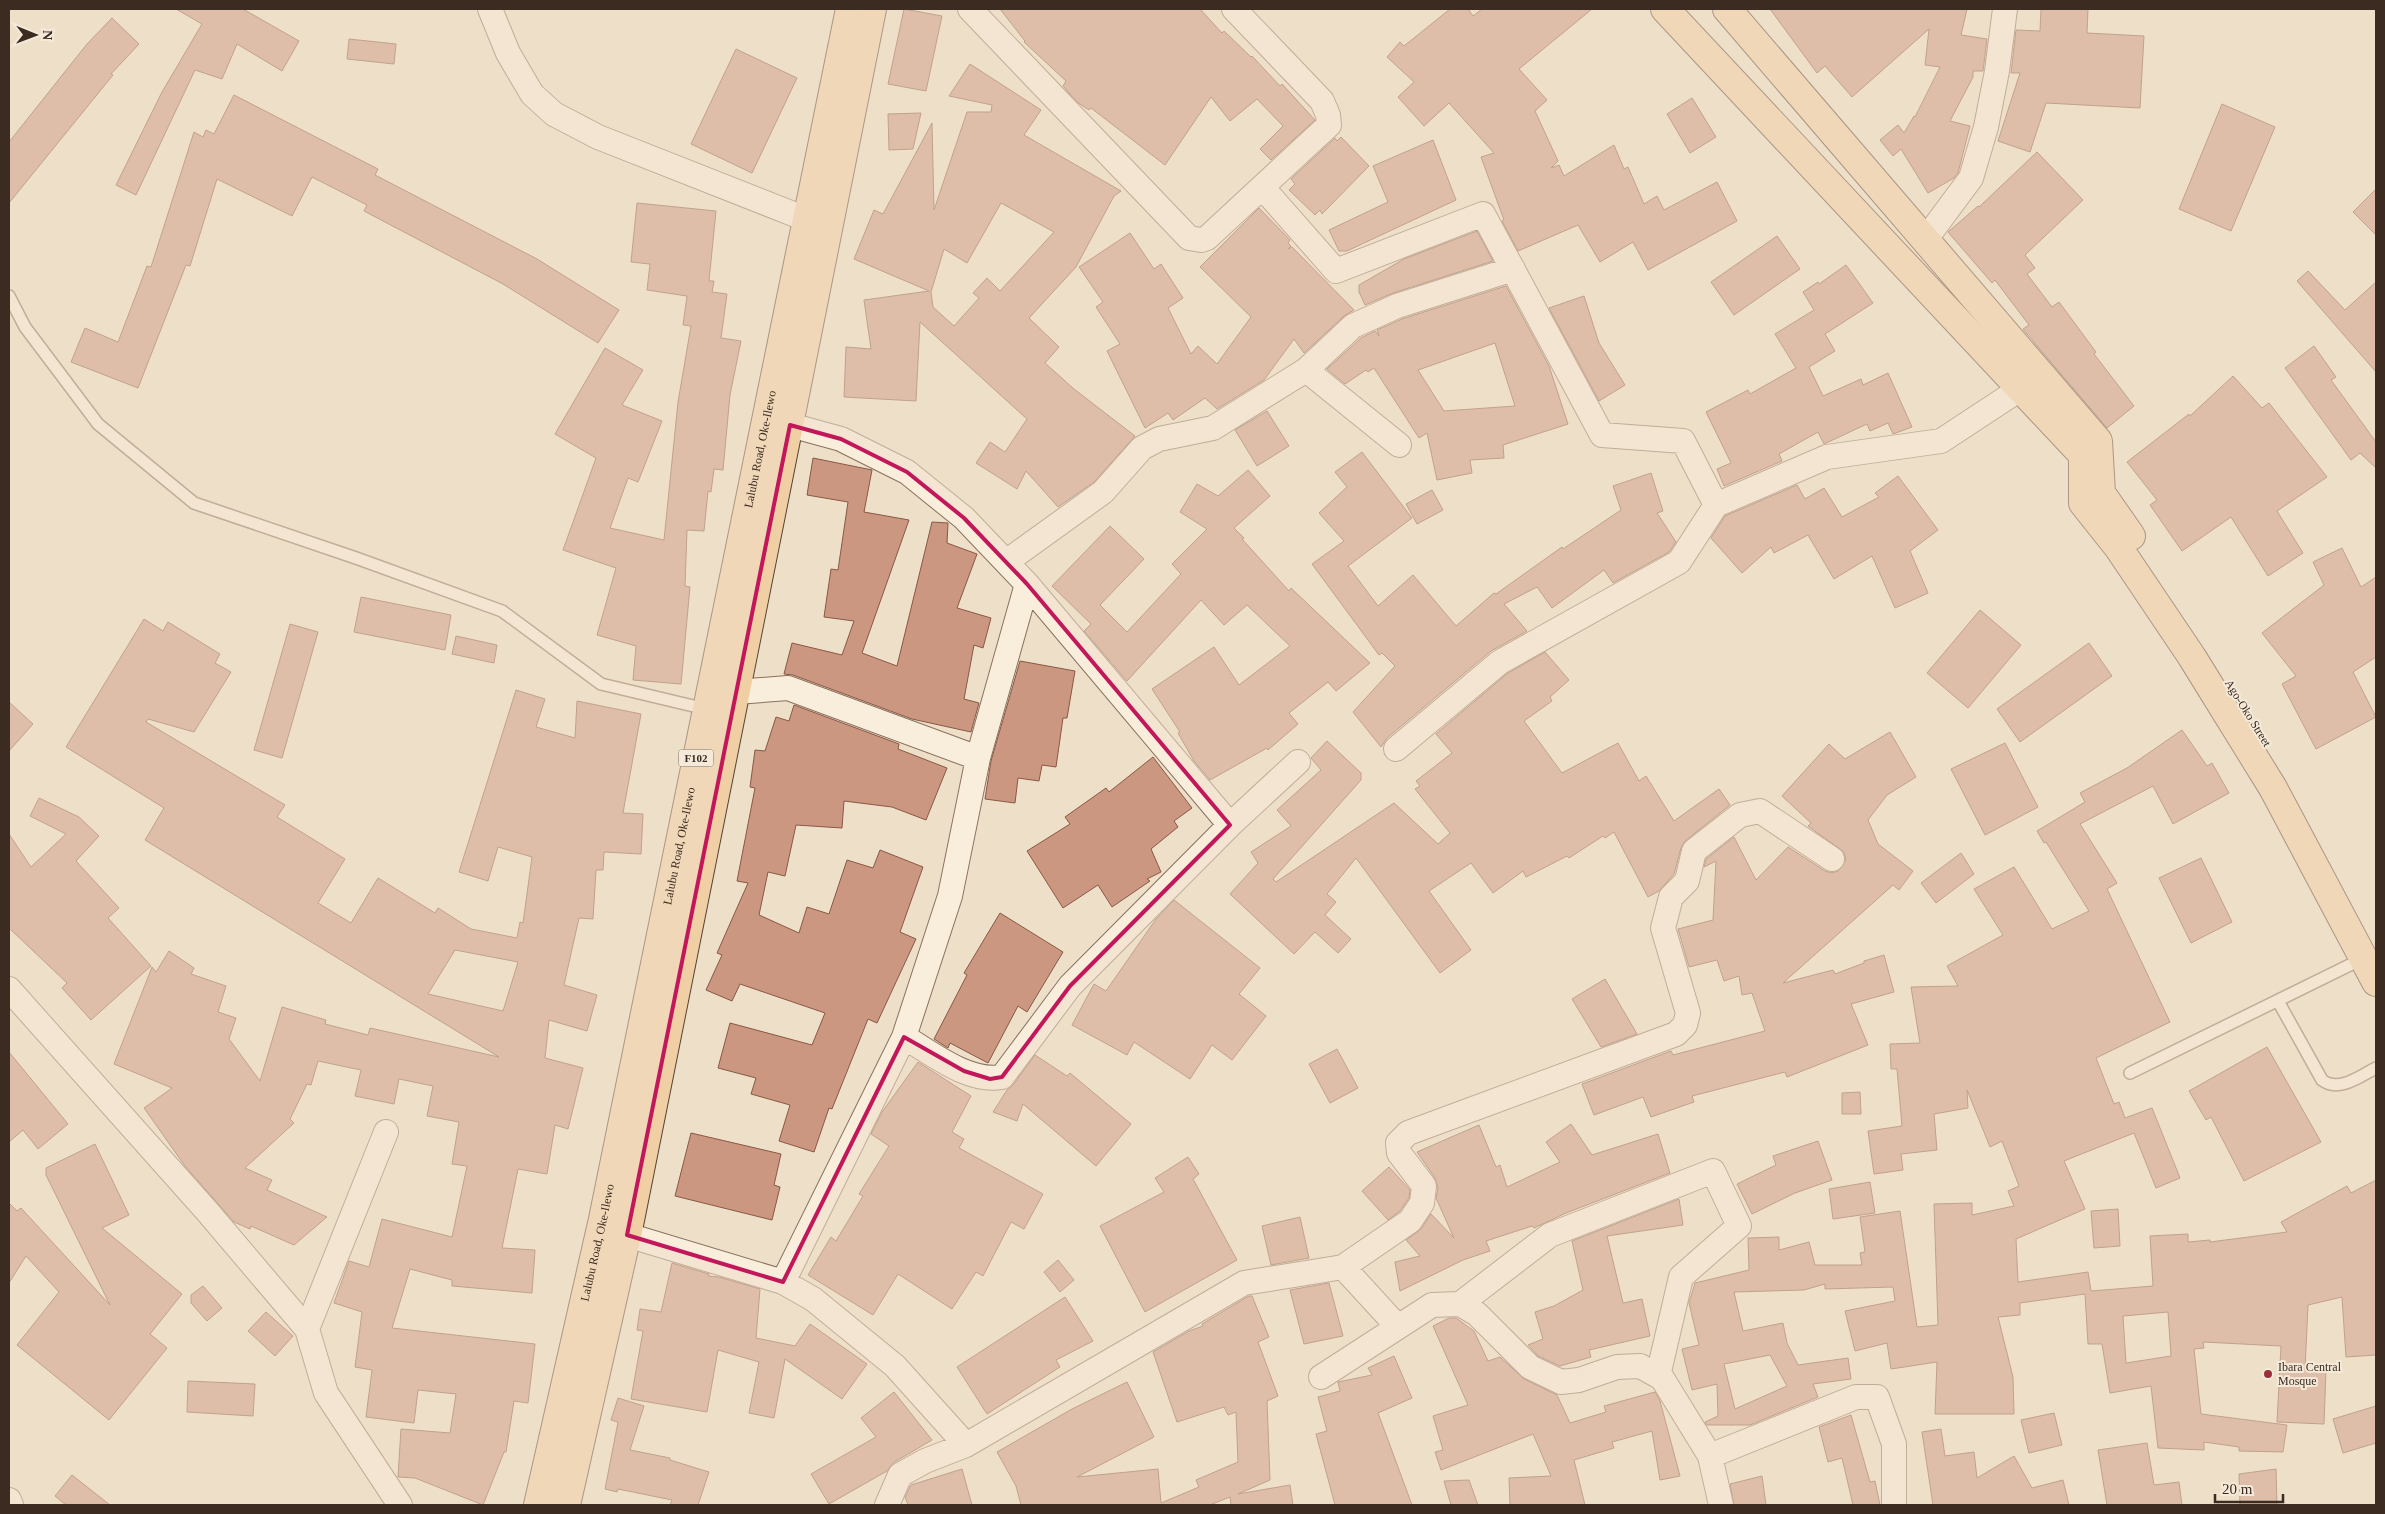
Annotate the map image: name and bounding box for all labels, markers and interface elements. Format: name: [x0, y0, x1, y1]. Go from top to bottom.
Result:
north arrow: [10, 10, 60, 60]
text: N: [40, 30, 55, 40]
street label: Lalubu Road, Oke-Ilewo: [741, 389, 779, 509]
street label: Ago-Oko Street: [2222, 677, 2275, 750]
road number: F102: [678, 750, 714, 766]
street label: Lalubu Road, Oke-Ilewo: [660, 786, 698, 906]
street label: Lalubu Road, Oke-Ilewo: [578, 1183, 617, 1303]
place label: Ibara Central Mosque: [2278, 1360, 2342, 1388]
marker: Ibara Central Mosque: [2262, 1368, 2274, 1380]
scale bar: [2215, 1472, 2282, 1504]
text: 20 m: [2222, 1481, 2253, 1497]

